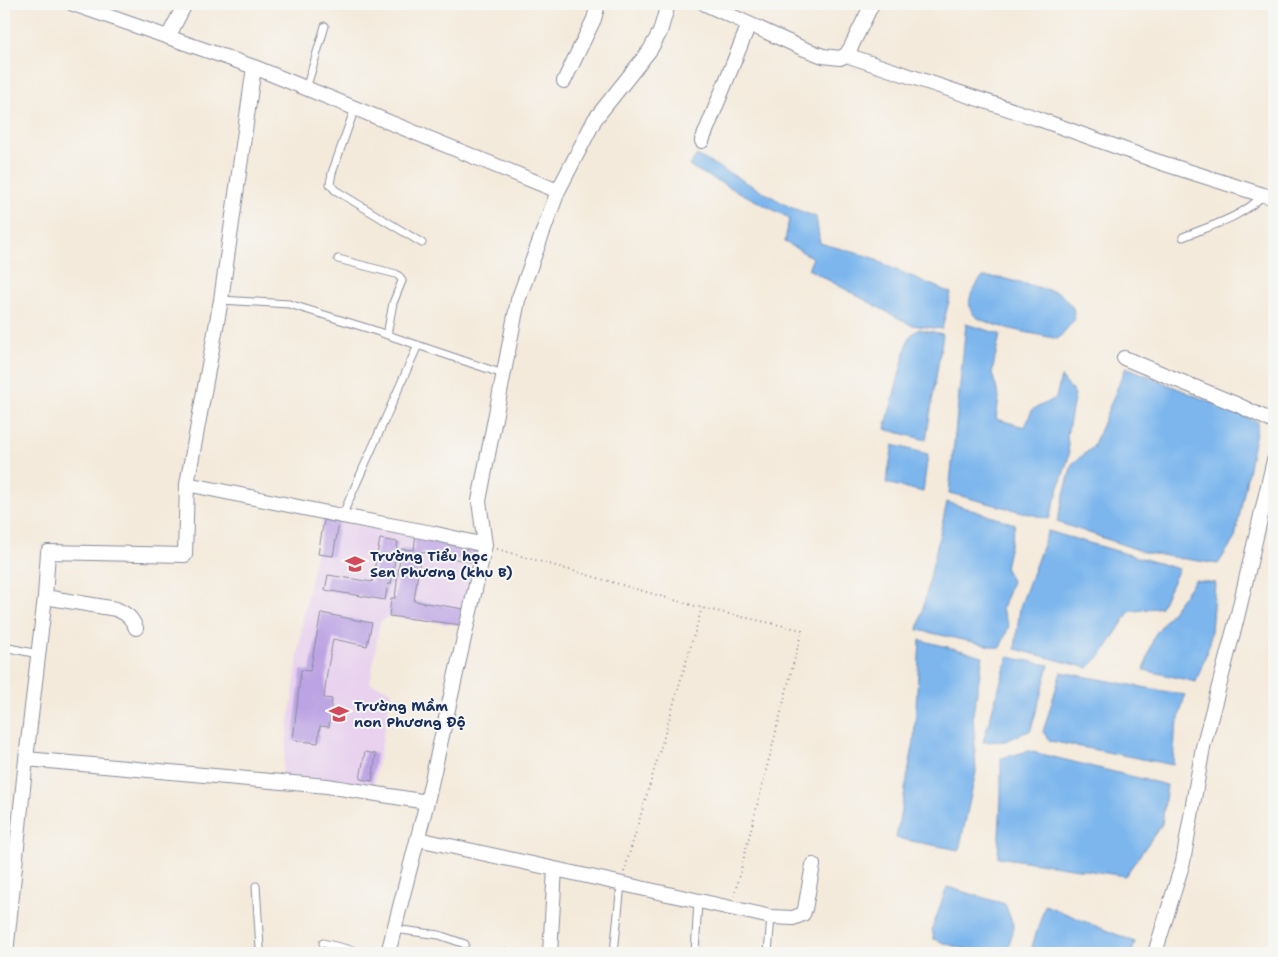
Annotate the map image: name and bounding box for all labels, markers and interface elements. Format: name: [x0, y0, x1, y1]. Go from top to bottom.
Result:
place label: Trường Tiểu học Sen Phương (khu B): [370, 547, 513, 581]
school or university icon: Trường Tiểu học Sen Phương (khu B): [344, 553, 366, 575]
place label: Trường Mầm non Phương Độ: [354, 697, 466, 731]
school or university icon: Trường Mầm non Phương Độ: [328, 703, 350, 725]

